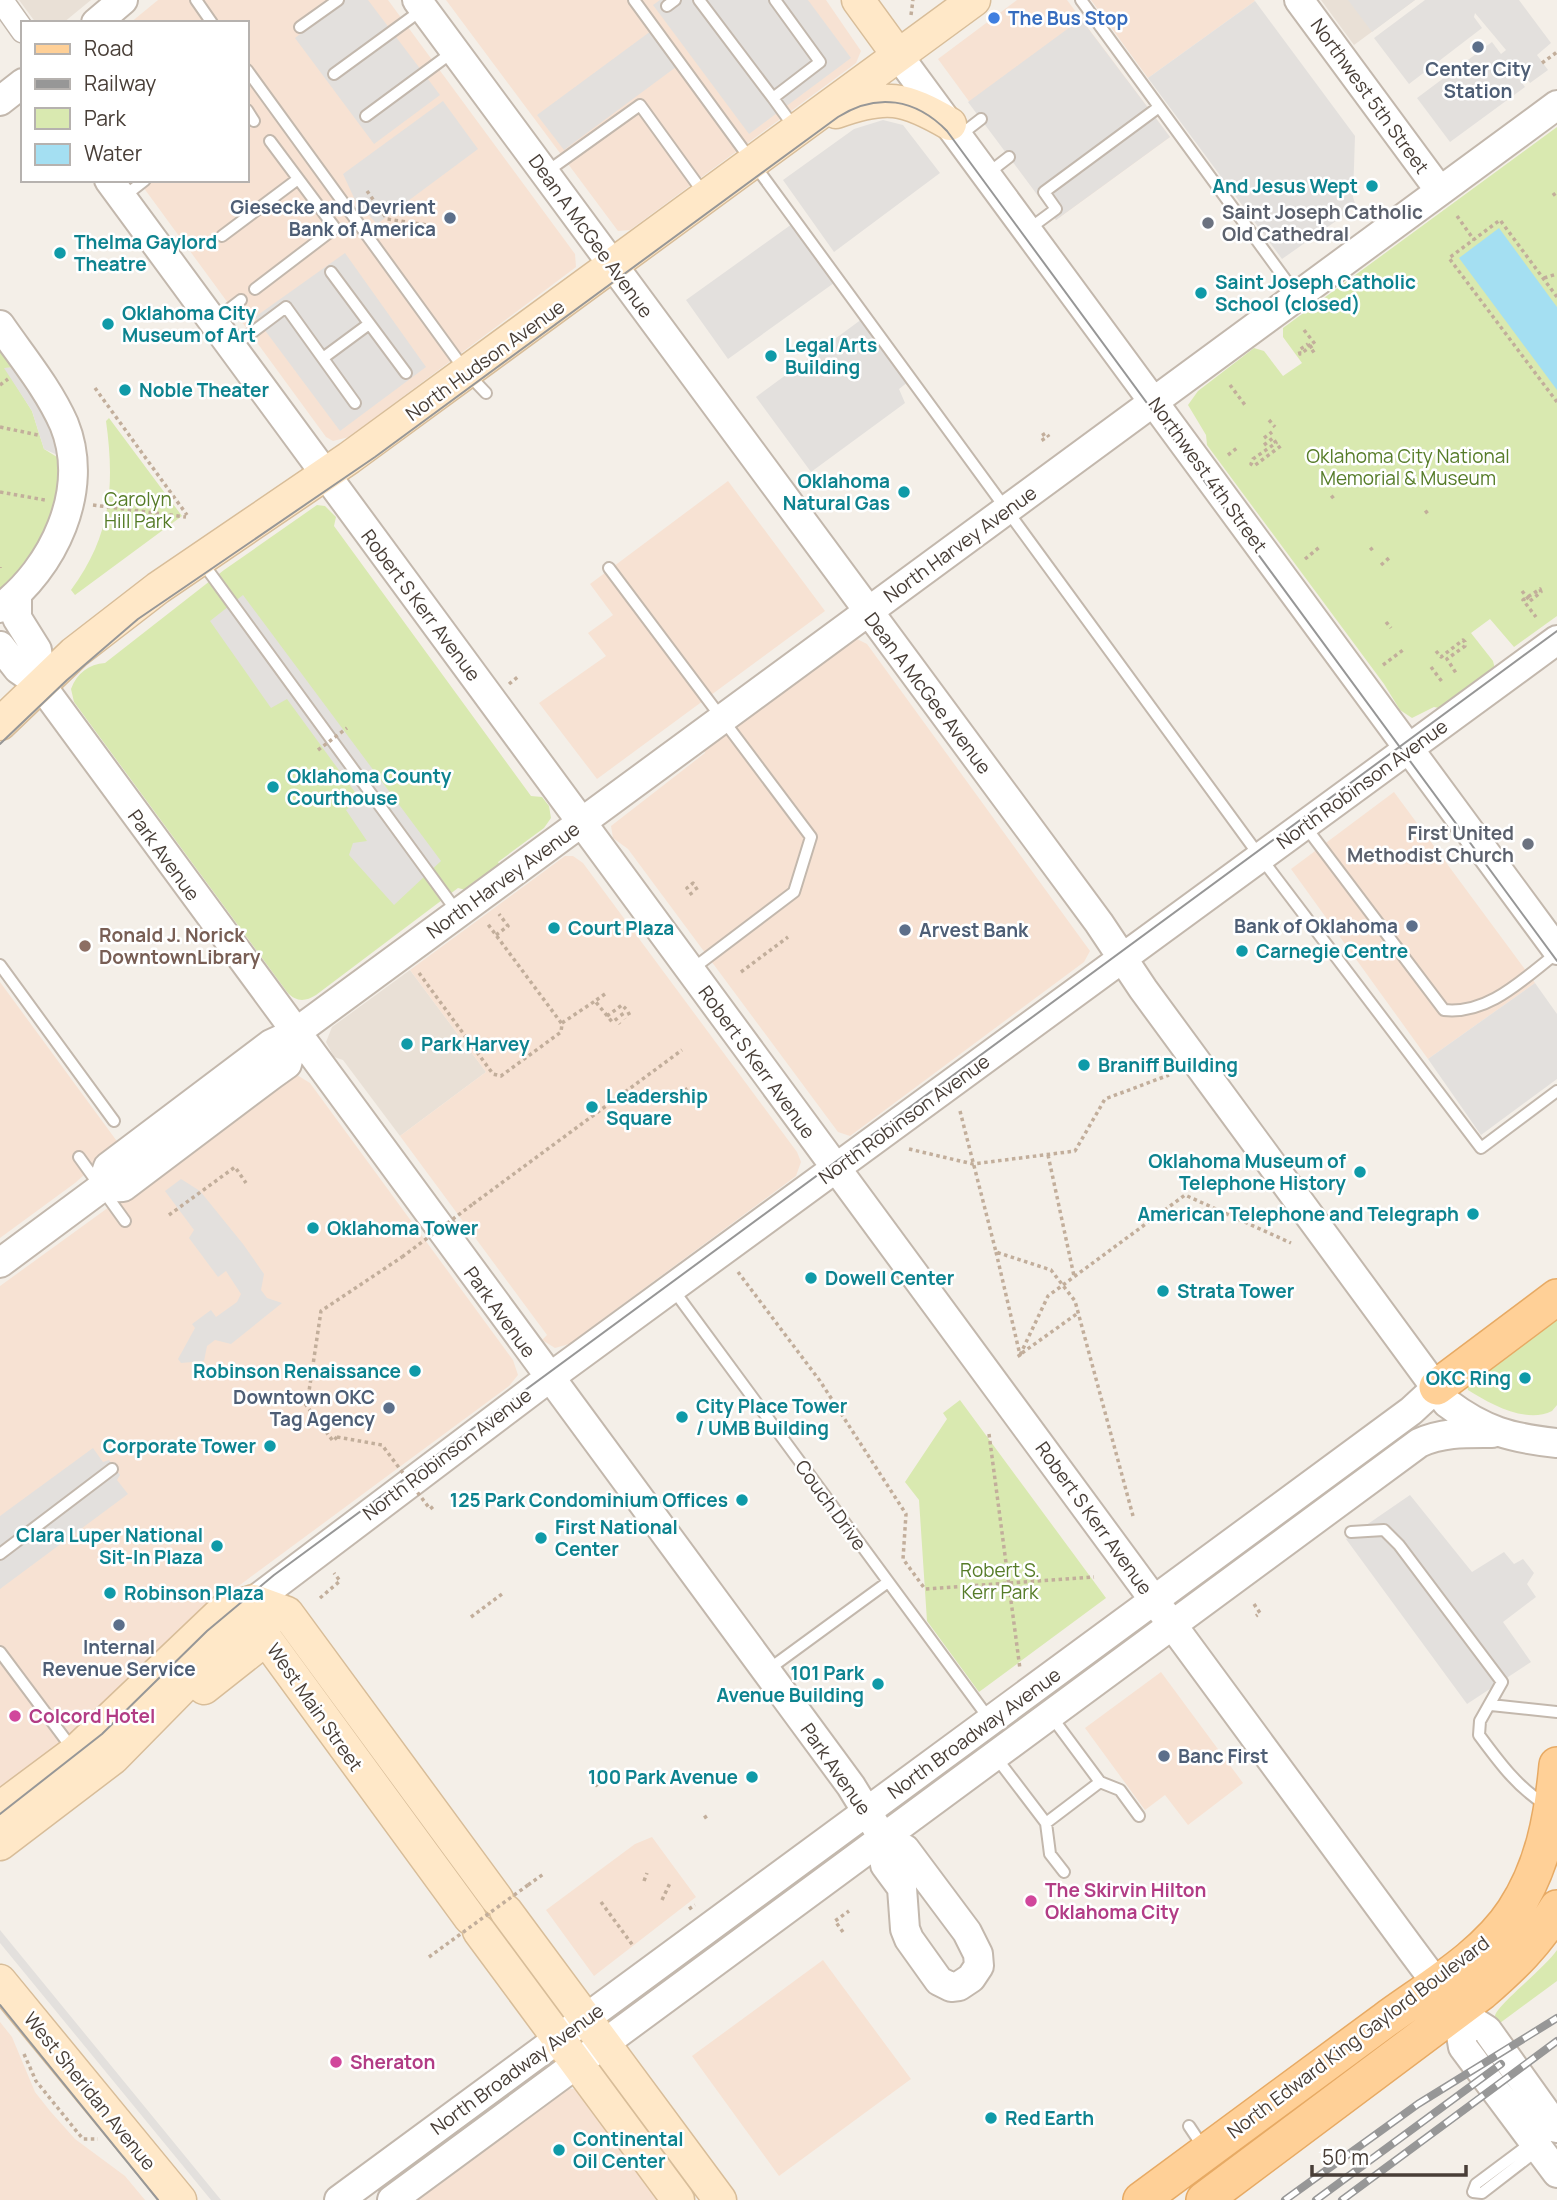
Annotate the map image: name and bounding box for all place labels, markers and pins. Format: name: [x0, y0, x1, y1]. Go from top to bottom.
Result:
place label: The Bus Stop: [1008, 5, 1128, 31]
marker: The Bus Stop: [986, 10, 1002, 26]
marker: Center City Station: [1470, 39, 1486, 55]
place label: Center City Station: [1425, 56, 1531, 104]
place label: And Jesus Wept: [1212, 173, 1358, 199]
marker: And Jesus Wept: [1364, 178, 1380, 194]
place label: Giesecke and Devrient Bank of America: [230, 194, 436, 242]
place label: Saint Joseph Catholic Old Cathedral: [1222, 199, 1423, 247]
marker: Giesecke and Devrient Bank of America: [442, 210, 458, 226]
marker: Saint Joseph Catholic Old Cathedral: [1200, 215, 1216, 231]
place label: Thelma Gaylord Theatre: [74, 229, 217, 277]
marker: Thelma Gaylord Theatre: [52, 245, 68, 261]
place label: Saint Joseph Catholic School (closed): [1215, 269, 1416, 317]
marker: Saint Joseph Catholic School (closed): [1193, 285, 1209, 301]
place label: Oklahoma City Museum of Art: [122, 300, 256, 348]
marker: Oklahoma City Museum of Art: [100, 316, 116, 332]
place label: Legal Arts Building: [785, 332, 877, 380]
marker: Legal Arts Building: [763, 348, 779, 364]
place label: Noble Theater: [139, 377, 269, 403]
marker: Noble Theater: [117, 382, 133, 398]
place label: Oklahoma Natural Gas: [783, 468, 890, 516]
marker: Oklahoma Natural Gas: [896, 484, 912, 500]
place label: Oklahoma County Courthouse: [287, 763, 452, 811]
marker: Oklahoma County Courthouse: [265, 779, 281, 795]
place label: First United Methodist Church: [1347, 820, 1514, 868]
marker: First United Methodist Church: [1520, 836, 1536, 852]
place label: Bank of Oklahoma: [1234, 913, 1398, 939]
place label: Court Plaza: [568, 915, 674, 941]
place label: Arvest Bank: [919, 917, 1029, 943]
marker: Bank of Oklahoma: [1404, 918, 1420, 934]
marker: Court Plaza: [546, 920, 562, 936]
place label: Ronald J. Norick DowntownLibrary: [99, 922, 261, 970]
marker: Arvest Bank: [897, 922, 913, 938]
marker: Ronald J. Norick DowntownLibrary: [77, 938, 93, 954]
place label: Carnegie Centre: [1256, 938, 1408, 964]
marker: Carnegie Centre: [1234, 943, 1250, 959]
place label: Park Harvey: [421, 1031, 530, 1057]
marker: Park Harvey: [399, 1036, 415, 1052]
place label: Braniff Building: [1098, 1052, 1238, 1078]
marker: Braniff Building: [1076, 1057, 1092, 1073]
place label: Leadership Square: [606, 1083, 708, 1131]
marker: Leadership Square: [584, 1099, 600, 1115]
place label: Oklahoma Museum of Telephone History: [1148, 1148, 1346, 1196]
marker: Oklahoma Museum of Telephone History: [1352, 1164, 1368, 1180]
place label: American Telephone and Telegraph: [1137, 1201, 1459, 1227]
marker: American Telephone and Telegraph: [1465, 1206, 1481, 1222]
place label: Oklahoma Tower: [327, 1215, 479, 1241]
marker: Oklahoma Tower: [305, 1220, 321, 1236]
place label: Dowell Center: [825, 1265, 955, 1291]
marker: Dowell Center: [803, 1270, 819, 1286]
place label: Strata Tower: [1177, 1278, 1295, 1304]
marker: Strata Tower: [1155, 1283, 1171, 1299]
place label: Robinson Renaissance: [193, 1358, 401, 1384]
marker: Robinson Renaissance: [407, 1363, 423, 1379]
place label: OKC Ring: [1426, 1365, 1511, 1391]
marker: OKC Ring: [1517, 1370, 1533, 1386]
place label: Downtown OKC Tag Agency: [233, 1384, 375, 1432]
place label: City Place Tower / UMB Building: [696, 1393, 848, 1441]
marker: Downtown OKC Tag Agency: [381, 1400, 397, 1416]
marker: City Place Tower / UMB Building: [674, 1409, 690, 1425]
place label: Corporate Tower: [103, 1433, 256, 1459]
marker: Corporate Tower: [262, 1438, 278, 1454]
place label: 125 Park Condominium Offices: [450, 1487, 728, 1513]
marker: 125 Park Condominium Offices: [734, 1492, 750, 1508]
place label: First National Center: [555, 1514, 678, 1562]
place label: Clara Luper National Sit-In Plaza: [16, 1522, 203, 1570]
marker: First National Center: [533, 1530, 549, 1546]
marker: Clara Luper National Sit-In Plaza: [209, 1538, 225, 1554]
place label: Robinson Plaza: [124, 1580, 264, 1606]
marker: Robinson Plaza: [102, 1585, 118, 1601]
marker: Internal Revenue Service: [111, 1617, 127, 1633]
place label: Internal Revenue Service: [42, 1634, 196, 1682]
place label: 101 Park Avenue Building: [717, 1660, 865, 1708]
marker: 101 Park Avenue Building: [870, 1676, 886, 1692]
place label: Colcord Hotel: [29, 1703, 155, 1729]
marker: Colcord Hotel: [7, 1708, 23, 1724]
place label: Banc First: [1178, 1743, 1268, 1769]
marker: Banc First: [1156, 1748, 1172, 1764]
place label: 100 Park Avenue: [588, 1764, 738, 1790]
marker: 100 Park Avenue: [744, 1769, 760, 1785]
place label: The Skirvin Hilton Oklahoma City: [1045, 1877, 1207, 1925]
marker: The Skirvin Hilton Oklahoma City: [1023, 1893, 1039, 1909]
place label: Sheraton: [350, 2049, 435, 2075]
marker: Sheraton: [328, 2054, 344, 2070]
place label: Red Earth: [1005, 2105, 1094, 2131]
marker: Red Earth: [983, 2110, 999, 2126]
place label: Continental Oil Center: [573, 2126, 683, 2174]
marker: Continental Oil Center: [551, 2142, 567, 2158]

